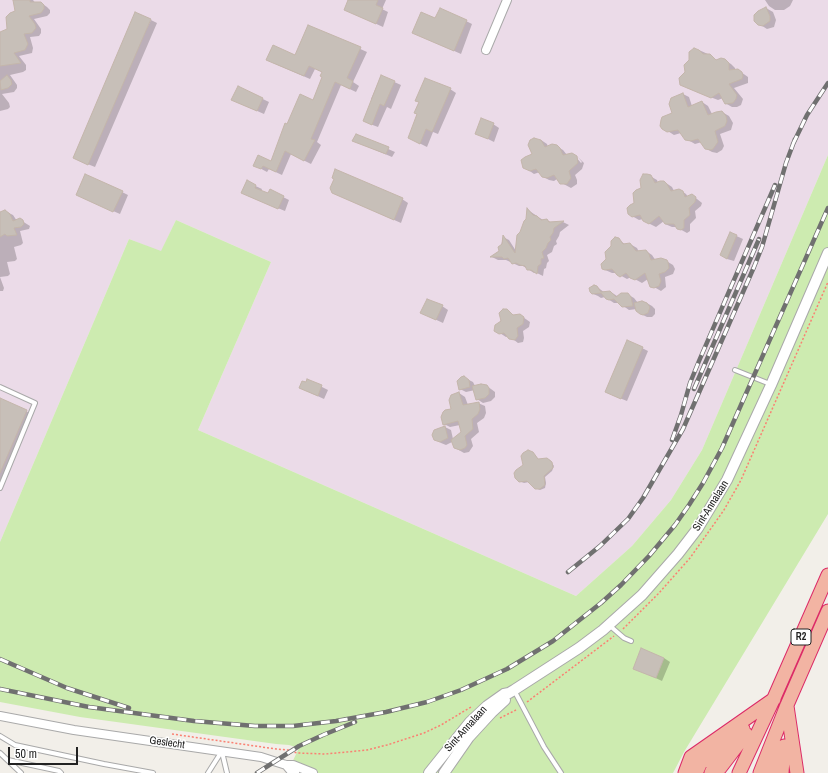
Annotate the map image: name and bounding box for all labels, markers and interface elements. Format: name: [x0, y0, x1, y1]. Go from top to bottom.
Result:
street label: Sint-Annalaan: [690, 478, 732, 534]
road number: R2: [791, 629, 811, 645]
street label: Sint-Annalaan: [442, 703, 490, 755]
street label: Geslecht: [148, 734, 186, 752]
scale bar: [10, 739, 80, 765]
text: 50 m: [15, 746, 37, 762]

